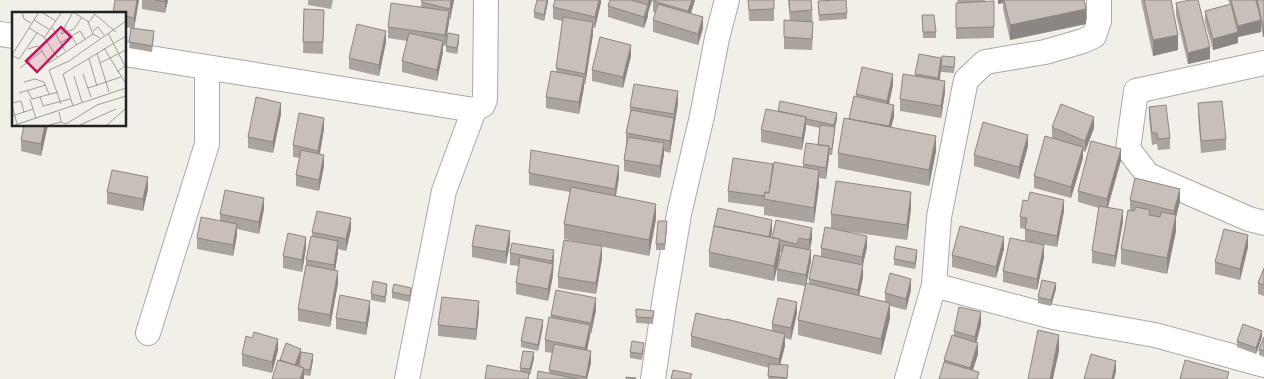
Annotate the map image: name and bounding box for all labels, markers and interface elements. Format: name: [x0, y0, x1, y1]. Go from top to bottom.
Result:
inset map: [12, 12, 126, 126]

